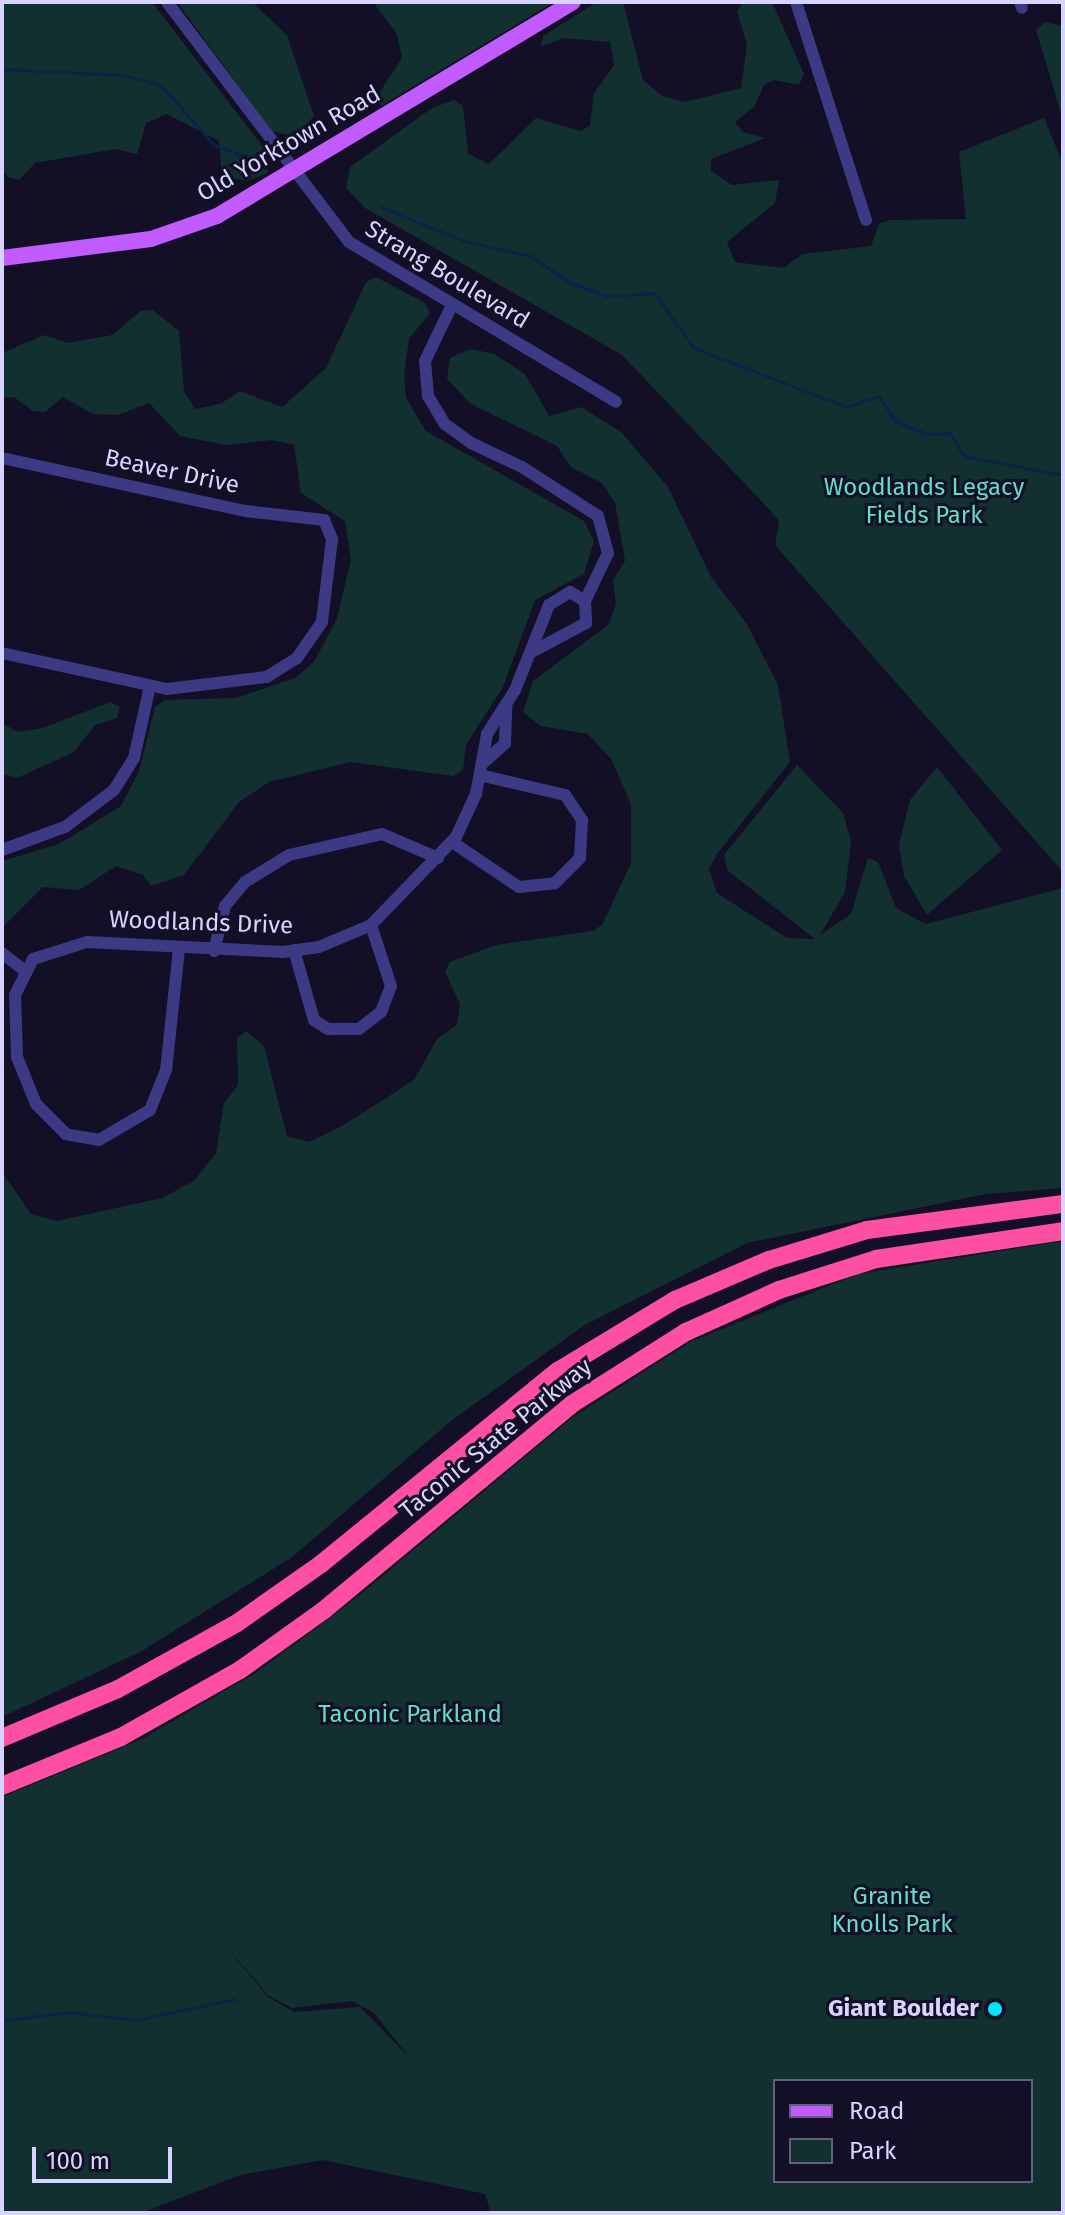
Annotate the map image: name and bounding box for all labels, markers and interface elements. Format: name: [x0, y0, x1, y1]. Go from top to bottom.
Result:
street label: Old Yorktown Road: [192, 80, 386, 208]
street label: Strang Boulevard: [360, 215, 534, 335]
street label: Beaver Drive: [102, 444, 242, 500]
park label: Woodlands Legacy Fields Park: [824, 474, 1024, 530]
street label: Woodlands Drive: [108, 905, 294, 941]
street label: Taconic State Parkway: [394, 1353, 598, 1525]
park label: Taconic Parkland: [318, 1701, 502, 1729]
park label: Granite Knolls Park: [831, 1883, 953, 1939]
place label: Giant Boulder: [828, 1995, 979, 2023]
marker: Giant Boulder: [986, 2000, 1004, 2018]
legend: [773, 2079, 1033, 2183]
text: Road: [849, 2097, 904, 2125]
scale bar: [36, 2131, 176, 2181]
text: Park: [849, 2137, 896, 2165]
text: 100 m: [46, 2147, 110, 2175]

